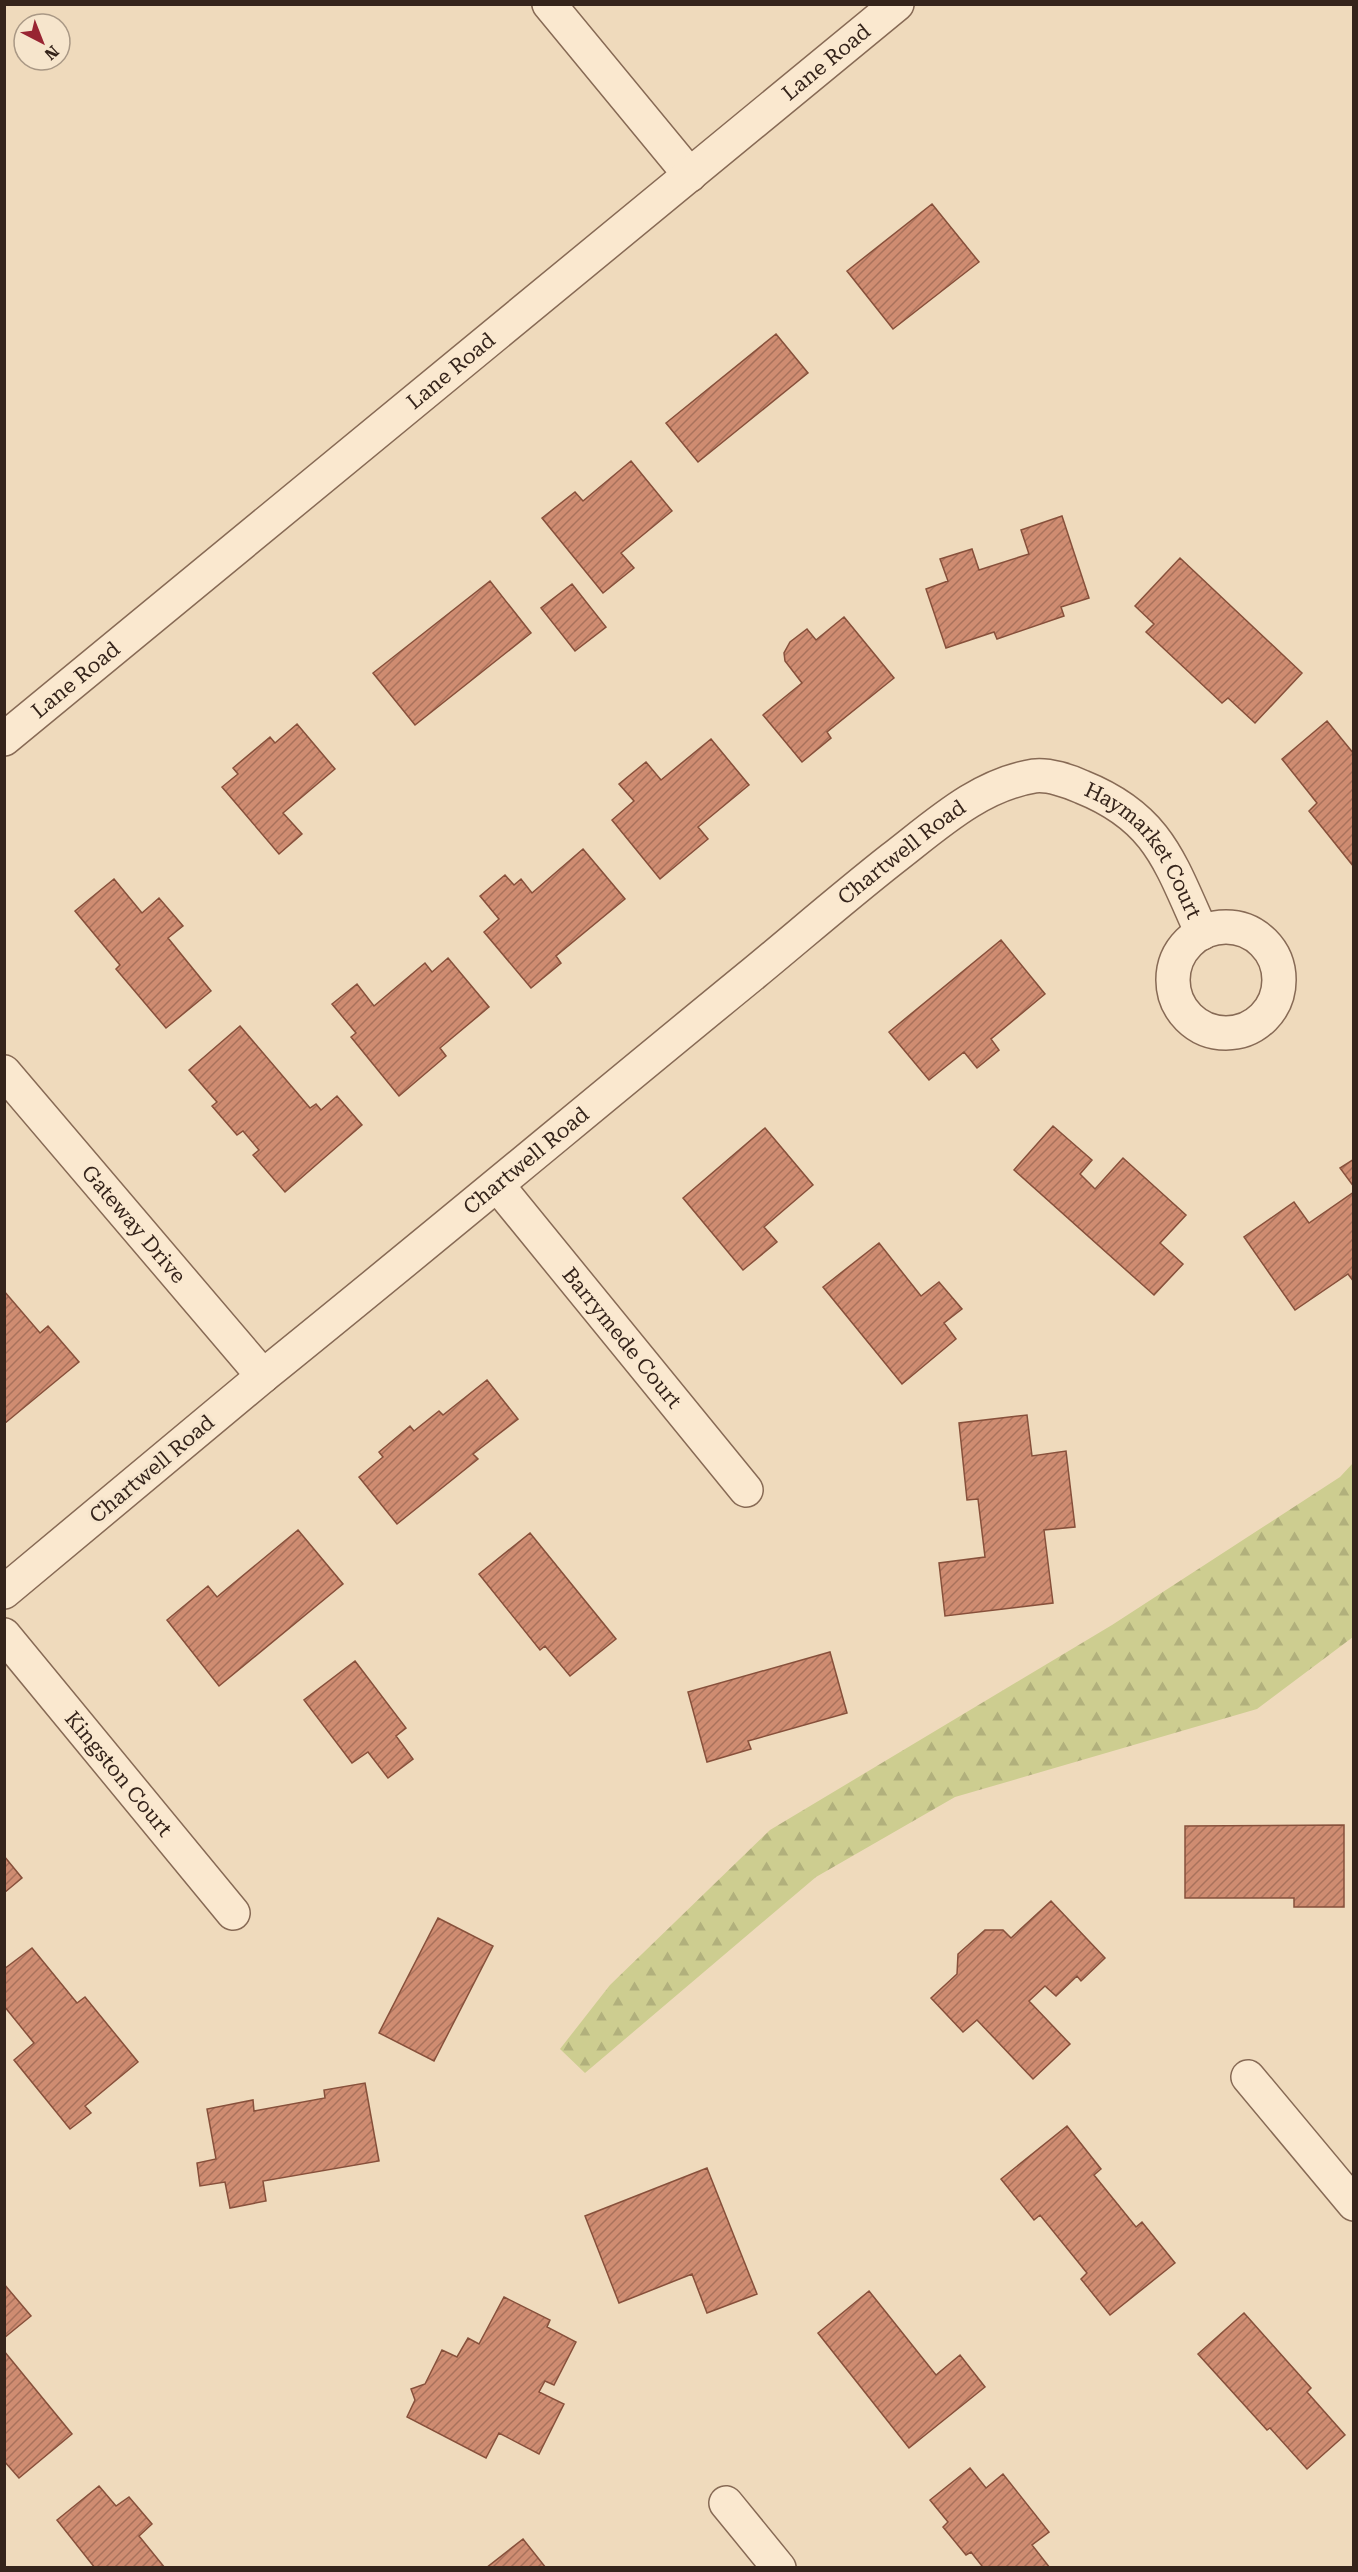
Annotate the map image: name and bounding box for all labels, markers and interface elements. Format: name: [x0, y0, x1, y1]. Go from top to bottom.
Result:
north arrow: [12, 12, 72, 72]
street label: Lane Road: [777, 19, 875, 105]
text: N: [41, 42, 63, 64]
street label: Lane Road: [402, 328, 500, 414]
street label: Lane Road: [27, 636, 125, 723]
street label: Haymarket Court: [1081, 778, 1206, 923]
street label: Chartwell Road: [833, 795, 970, 910]
street label: Chartwell Road: [459, 1102, 594, 1219]
street label: Gateway Drive: [77, 1160, 191, 1288]
street label: Barrymede Court: [557, 1263, 686, 1413]
street label: Chartwell Road: [85, 1410, 220, 1528]
street label: Kingston Court: [60, 1707, 177, 1841]

